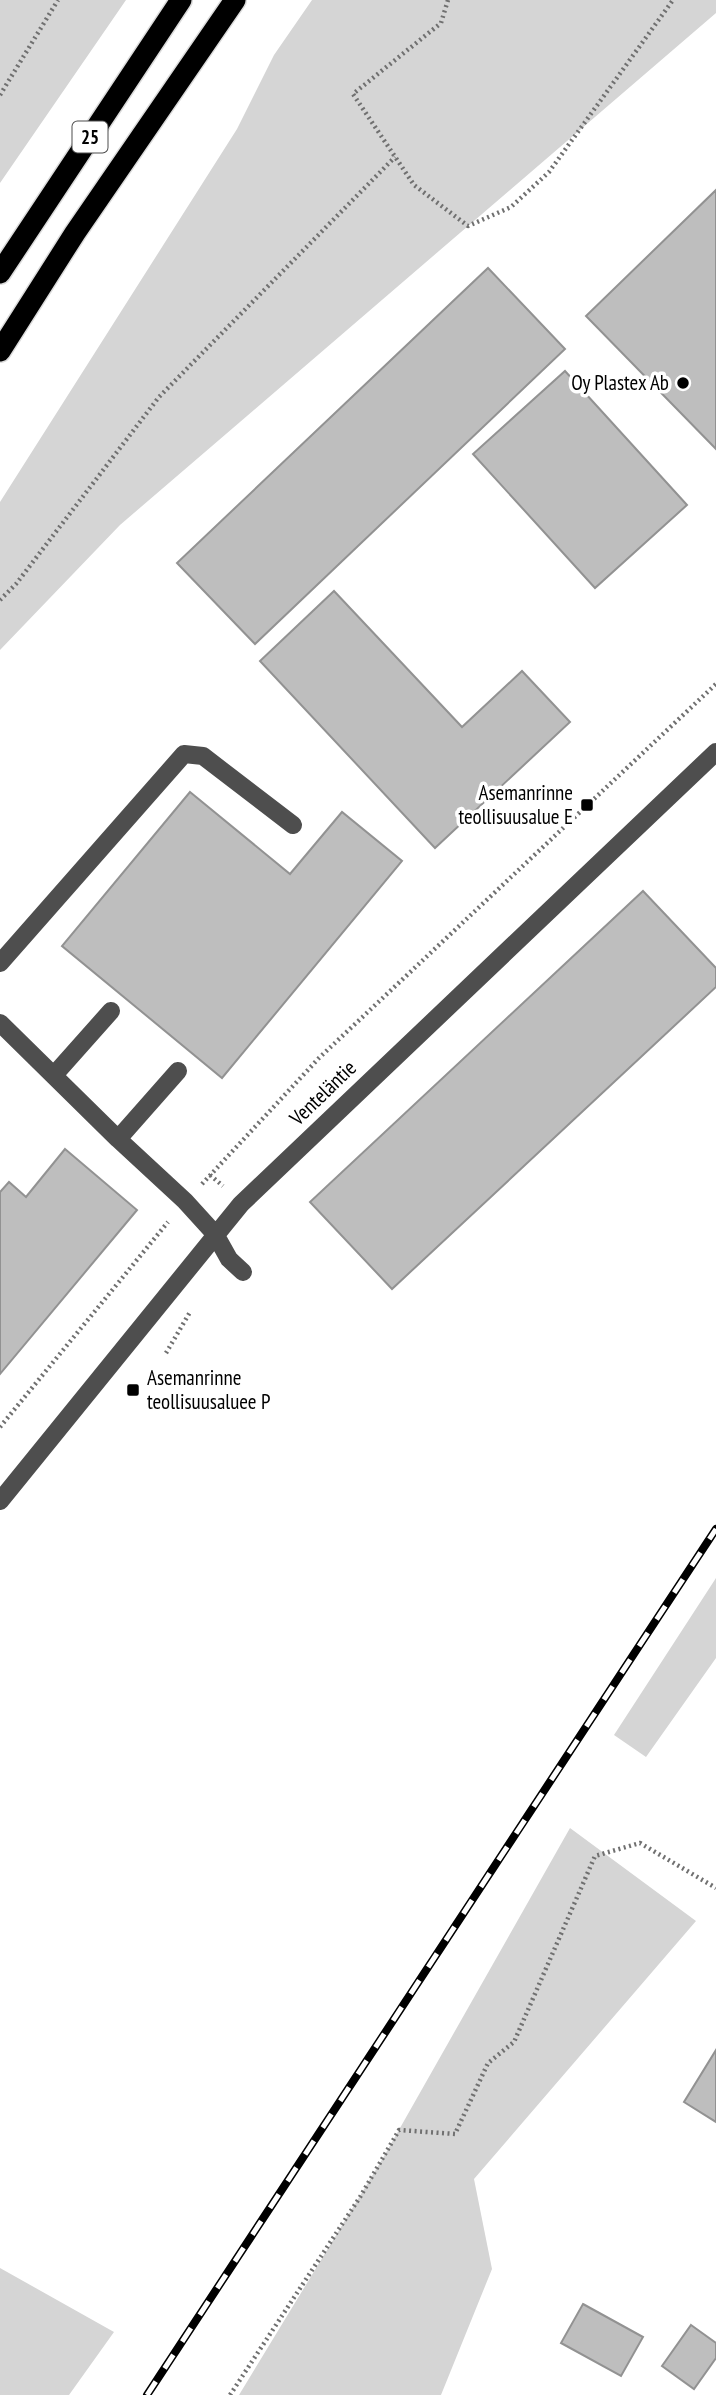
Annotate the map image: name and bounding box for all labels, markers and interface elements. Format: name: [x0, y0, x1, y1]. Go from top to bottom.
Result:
road number: 25: [72, 122, 108, 153]
place label: Oy Plastex Ab: [571, 369, 669, 396]
marker: Oy Plastex Ab: [675, 375, 691, 391]
place label: Asemanrinne teollisuusalue E: [459, 779, 573, 830]
marker: Asemanrinne teollisuusalue E: [579, 797, 595, 813]
street label: Venteläntie: [283, 1054, 362, 1132]
place label: Asemanrinne teollisuusaluee P: [147, 1364, 270, 1415]
marker: Asemanrinne teollisuusaluee P: [125, 1382, 141, 1398]

